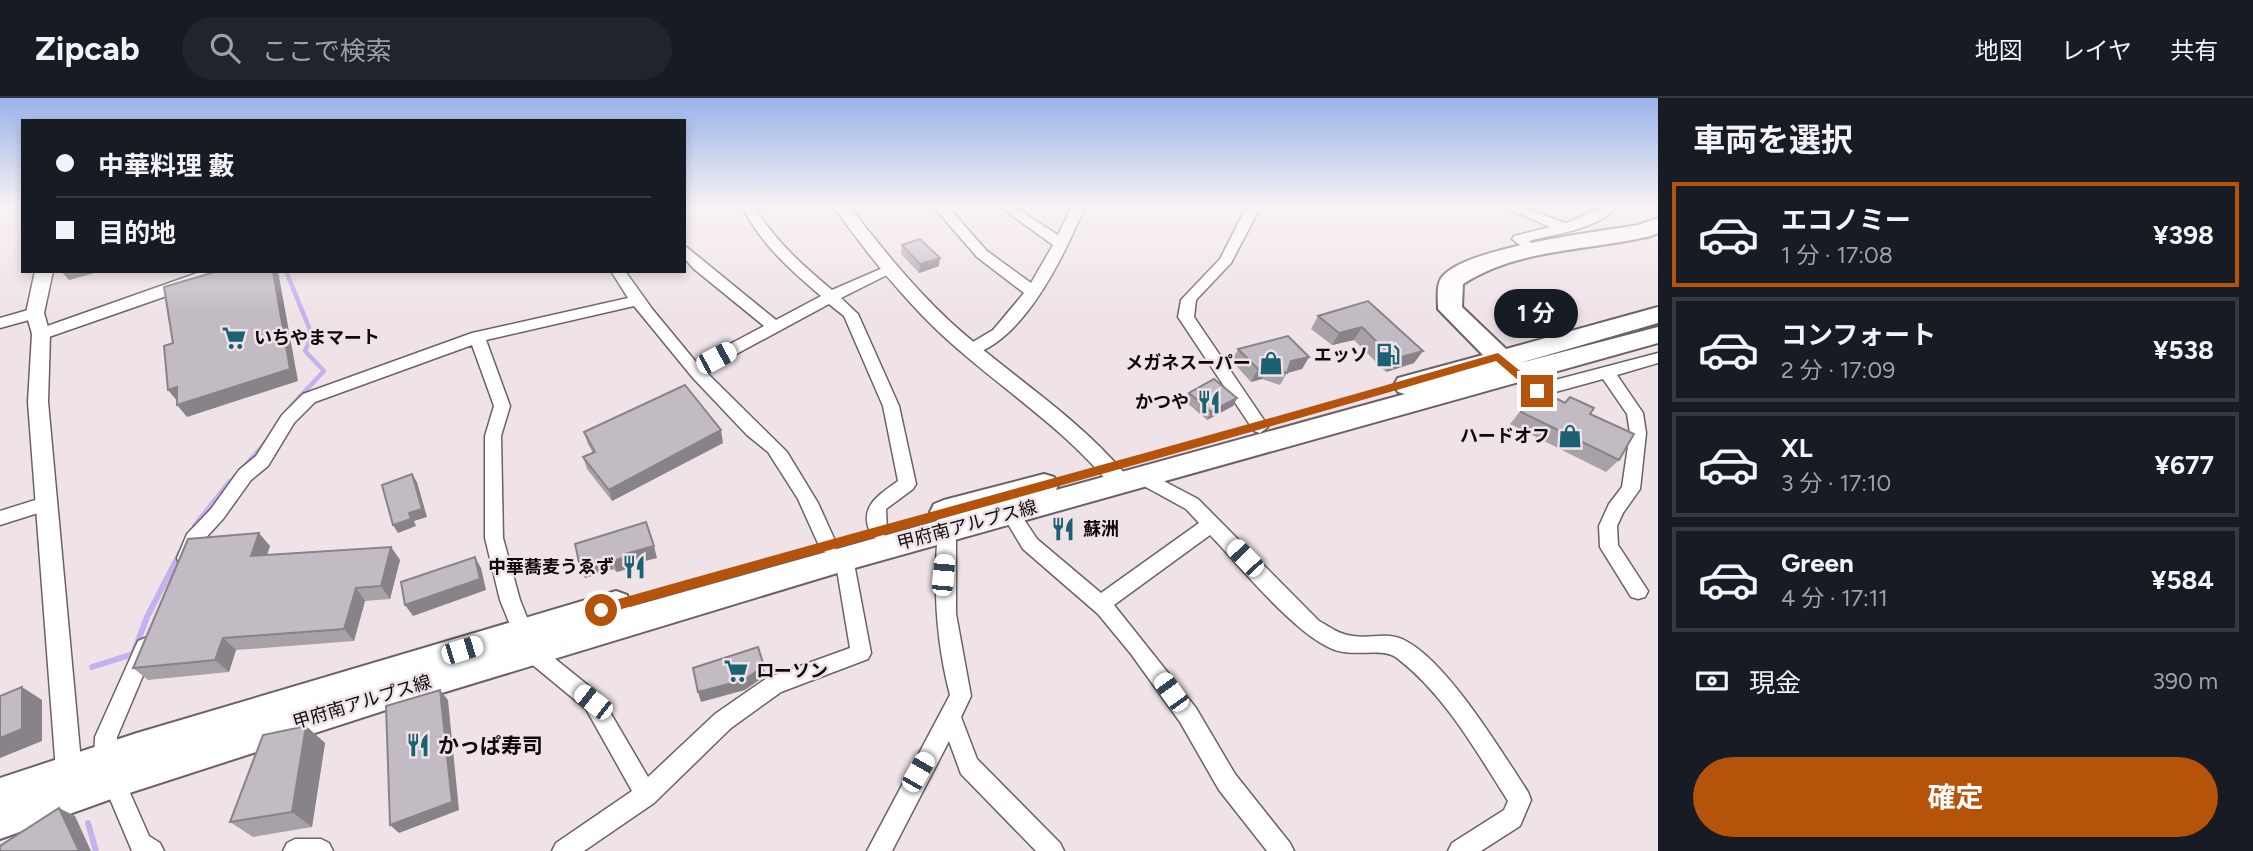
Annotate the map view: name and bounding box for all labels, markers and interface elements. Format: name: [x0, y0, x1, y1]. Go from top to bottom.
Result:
search box: [182, 17, 672, 80]
text: Zipcab: [35, 29, 140, 68]
icon: search: [206, 29, 244, 67]
text: ここで検索: [262, 35, 392, 67]
text: 地図: [1975, 36, 2023, 65]
text: レイヤ: [2061, 36, 2132, 65]
text: 共有: [2170, 36, 2218, 65]
text: 車両を選択: [1693, 121, 1853, 159]
text: 中華料理 藪: [98, 150, 234, 182]
icon: car: [1697, 203, 1760, 266]
text: エコノミー: [1781, 204, 1911, 236]
text: 目的地: [98, 217, 176, 249]
text: ¥398: [2153, 219, 2214, 251]
text: 1 分 · 17:08: [1781, 241, 1893, 269]
callout: 1 分: [1495, 289, 1579, 338]
text: 1 分: [1517, 299, 1555, 327]
icon: car: [1697, 318, 1760, 381]
text: コンフォート: [1781, 319, 1936, 351]
supermarket icon: いちやまマート: [220, 324, 248, 352]
place label: いちやまマート: [254, 327, 380, 349]
text: ¥538: [2153, 334, 2214, 366]
car: [693, 339, 740, 377]
fuel station icon: エッソ: [1374, 341, 1402, 369]
place label: エッソ: [1314, 344, 1368, 366]
shop icon: メガネスーパー: [1257, 349, 1285, 377]
place label: メガネスーパー: [1125, 352, 1251, 374]
text: 2 分 · 17:09: [1781, 356, 1895, 384]
route end: [1521, 375, 1553, 407]
restaurant icon: かつや: [1195, 388, 1223, 416]
place label: かつや: [1135, 391, 1189, 413]
shop icon: ハードオフ: [1556, 422, 1584, 450]
place label: ハードオフ: [1460, 425, 1550, 447]
text: XL: [1781, 432, 1813, 464]
icon: car: [1697, 433, 1760, 496]
text: ¥677: [2155, 449, 2214, 481]
text: 3 分 · 17:10: [1781, 469, 1891, 497]
street label: 甲府南アルプス線: [895, 496, 1039, 554]
restaurant icon: 蘇洲: [1049, 515, 1077, 543]
place label: 蘇洲: [1083, 518, 1119, 540]
car: [1223, 536, 1268, 580]
text: Green: [1781, 547, 1854, 579]
icon: car: [1697, 548, 1760, 611]
restaurant icon: 中華蕎麦うゑず: [620, 553, 648, 581]
car: [931, 553, 956, 597]
place label: 中華蕎麦うゑず: [488, 556, 614, 578]
text: ¥584: [2151, 564, 2214, 596]
text: 4 分 · 17:11: [1781, 584, 1888, 612]
route start: [585, 594, 617, 626]
car: [439, 634, 486, 666]
supermarket icon: ローソン: [722, 657, 750, 685]
place label: ローソン: [756, 660, 828, 682]
icon: cash: [1693, 662, 1731, 700]
text: 現金: [1749, 667, 1801, 699]
text: 390 m: [2152, 667, 2218, 695]
car: [1151, 669, 1192, 715]
street label: 甲府南アルプス線: [290, 670, 434, 734]
car: [570, 681, 617, 723]
restaurant icon: かっぱ寿司: [404, 731, 432, 759]
place label: かっぱ寿司: [438, 733, 543, 758]
car: [899, 749, 938, 795]
button: 確定: [1693, 757, 2218, 837]

